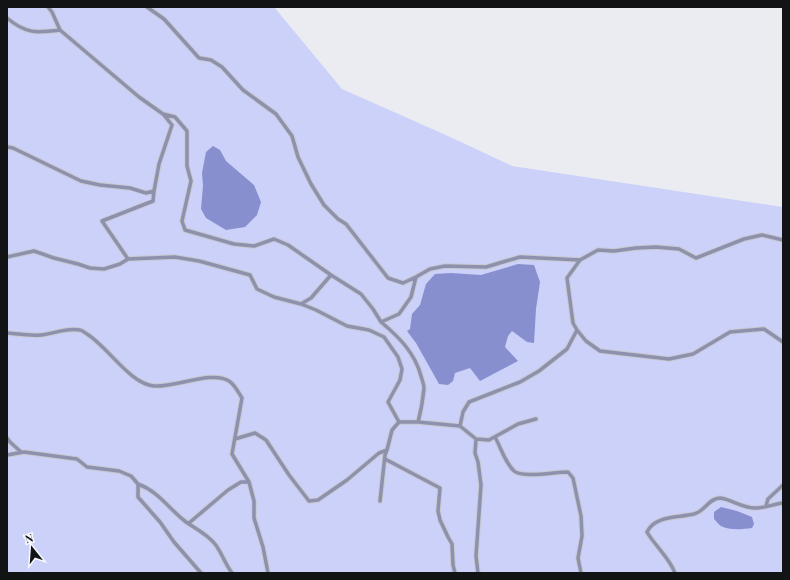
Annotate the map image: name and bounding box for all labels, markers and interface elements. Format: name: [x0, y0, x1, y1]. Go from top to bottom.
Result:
north arrow: [12, 528, 52, 568]
text: N: [23, 530, 35, 546]

